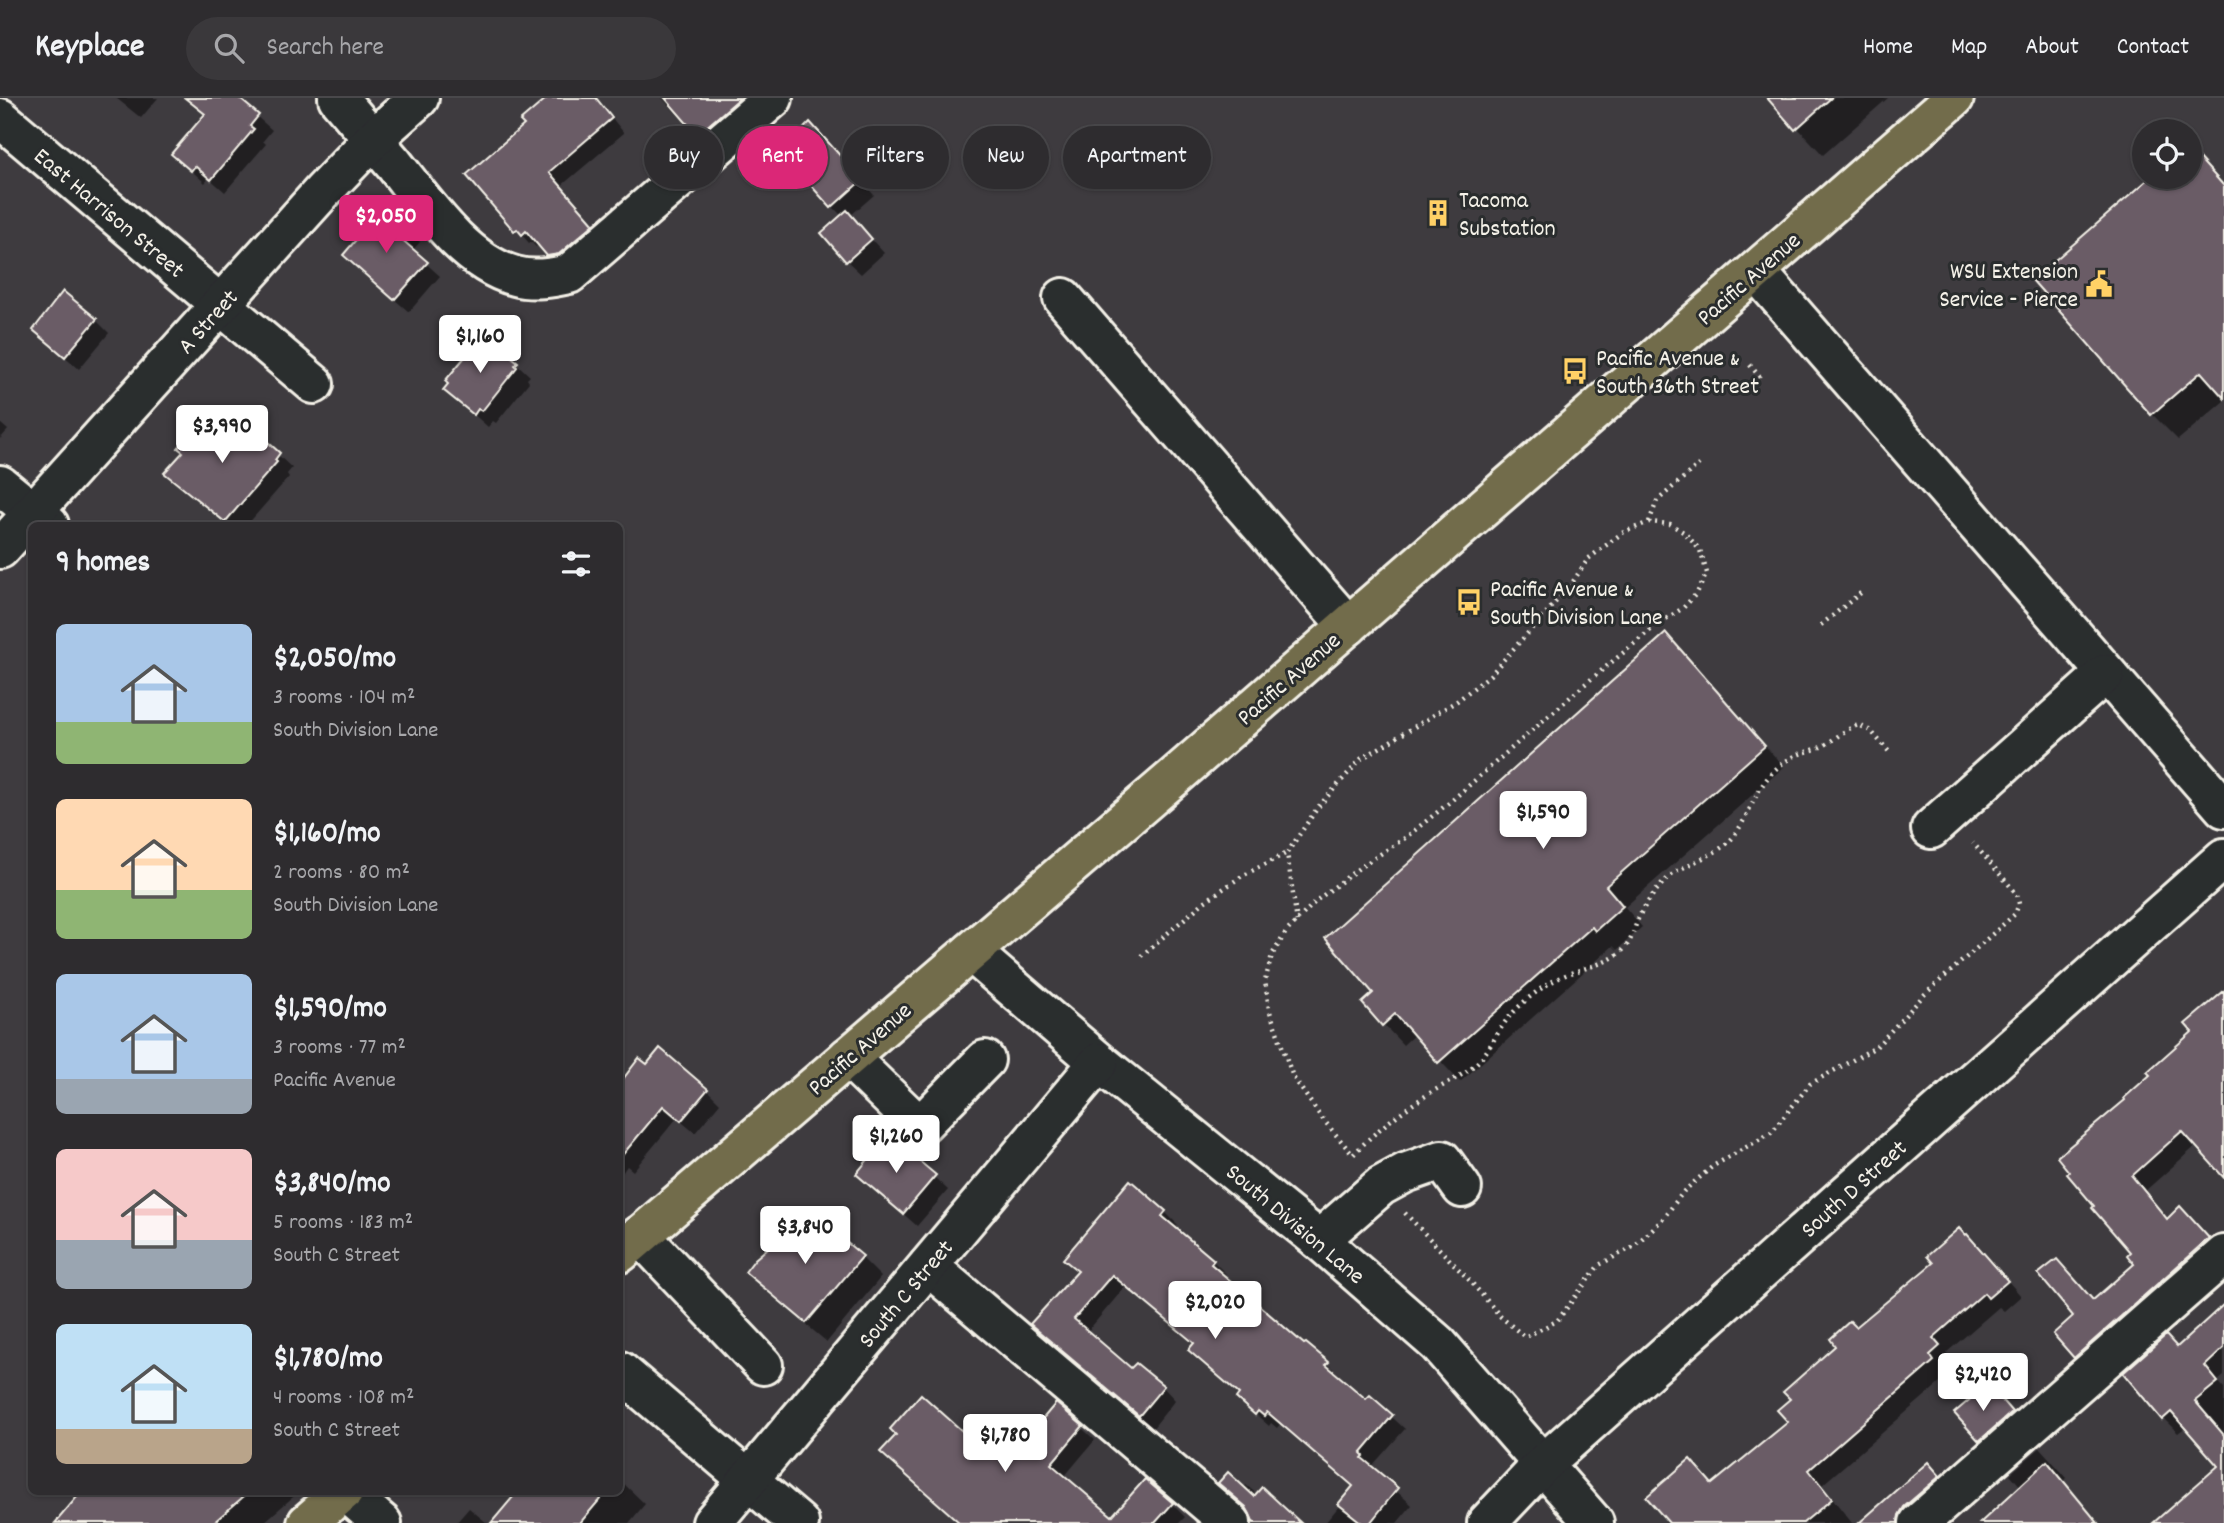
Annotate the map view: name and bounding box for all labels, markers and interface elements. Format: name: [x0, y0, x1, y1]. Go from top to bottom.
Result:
search box: [186, 17, 676, 80]
text: Keyplace: [35, 25, 144, 72]
icon: search: [210, 29, 248, 67]
text: Search here: [266, 30, 384, 67]
text: Home: [1863, 31, 1913, 65]
text: Map: [1951, 31, 1987, 65]
text: About: [2025, 31, 2079, 65]
text: Contact: [2117, 31, 2189, 65]
map controls: [2132, 119, 2202, 189]
button: locate: [2132, 119, 2202, 189]
chip: Buy: [644, 126, 723, 189]
chip: Rent: [737, 126, 828, 189]
chip: Filters: [842, 126, 949, 189]
chip: New: [963, 126, 1049, 189]
chip: Apartment: [1063, 126, 1211, 189]
street label: East Harrison Street: [25, 141, 191, 288]
place label: Tacoma Substation: [1459, 185, 1556, 247]
pin: $2,050: [329, 195, 443, 255]
building icon: Tacoma Substation: [1423, 198, 1453, 228]
text: $2,050: [355, 201, 417, 234]
street label: Pacific Avenue: [1690, 225, 1809, 335]
place label: WSU Extension Service - Pierce: [1939, 256, 2078, 318]
public building icon: WSU Extension Service - Pierce: [2084, 269, 2114, 299]
street label: A Street: [171, 283, 248, 363]
pin: $1,160: [423, 316, 537, 375]
text: $1,160: [455, 321, 505, 354]
place label: Pacific Avenue & South 36th Street: [1596, 343, 1759, 405]
bus stop icon: Pacific Avenue & South 36th Street: [1560, 356, 1590, 386]
pin: $3,990: [165, 406, 279, 465]
text: $3,990: [192, 411, 252, 444]
text: 9 homes: [56, 543, 150, 586]
icon: filters: [557, 545, 595, 583]
place label: Pacific Avenue & South Division Lane: [1490, 574, 1663, 636]
bus stop icon: Pacific Avenue & South Division Lane: [1454, 587, 1484, 617]
street label: Pacific Avenue: [1230, 625, 1349, 735]
text: $2,050/mo: [273, 639, 396, 682]
icon: home: [112, 652, 196, 736]
text: 3 rooms · 104 m²: [273, 682, 415, 715]
text: South Division Lane: [273, 715, 438, 748]
pin: $1,590: [1486, 792, 1600, 851]
text: $1,590: [1516, 797, 1570, 830]
text: $1,160/mo: [273, 814, 381, 857]
icon: home: [112, 827, 196, 911]
text: 2 rooms · 80 m²: [273, 857, 410, 890]
text: South Division Lane: [273, 890, 438, 923]
text: $1,590/mo: [273, 989, 387, 1032]
street label: Pacific Avenue: [801, 995, 920, 1105]
icon: home: [112, 1002, 196, 1086]
text: 3 rooms · 77 m²: [273, 1032, 406, 1065]
text: Pacific Avenue: [273, 1065, 396, 1098]
pin: $1,260: [839, 1116, 953, 1175]
text: $1,260: [869, 1121, 923, 1154]
street label: South D Street: [1794, 1133, 1916, 1247]
street label: South Division Lane: [1217, 1157, 1371, 1294]
text: $3,840/mo: [273, 1164, 391, 1207]
icon: home: [112, 1177, 196, 1261]
pin: $3,840: [748, 1206, 862, 1266]
text: 5 rooms · 183 m²: [273, 1207, 413, 1240]
text: $3,840: [776, 1212, 834, 1245]
street label: South C Street: [852, 1233, 963, 1357]
text: South C Street: [273, 1240, 400, 1273]
pin: $2,020: [1158, 1282, 1272, 1341]
text: $2,020: [1184, 1287, 1246, 1320]
text: $1,780/mo: [273, 1339, 383, 1382]
icon: home: [112, 1352, 196, 1436]
pin: $2,420: [1926, 1354, 2040, 1413]
text: $2,420: [1954, 1359, 2012, 1392]
text: 4 rooms · 108 m²: [273, 1382, 414, 1415]
pin: $1,780: [948, 1414, 1062, 1474]
text: South C Street: [273, 1415, 400, 1448]
text: $1,780: [979, 1420, 1031, 1453]

